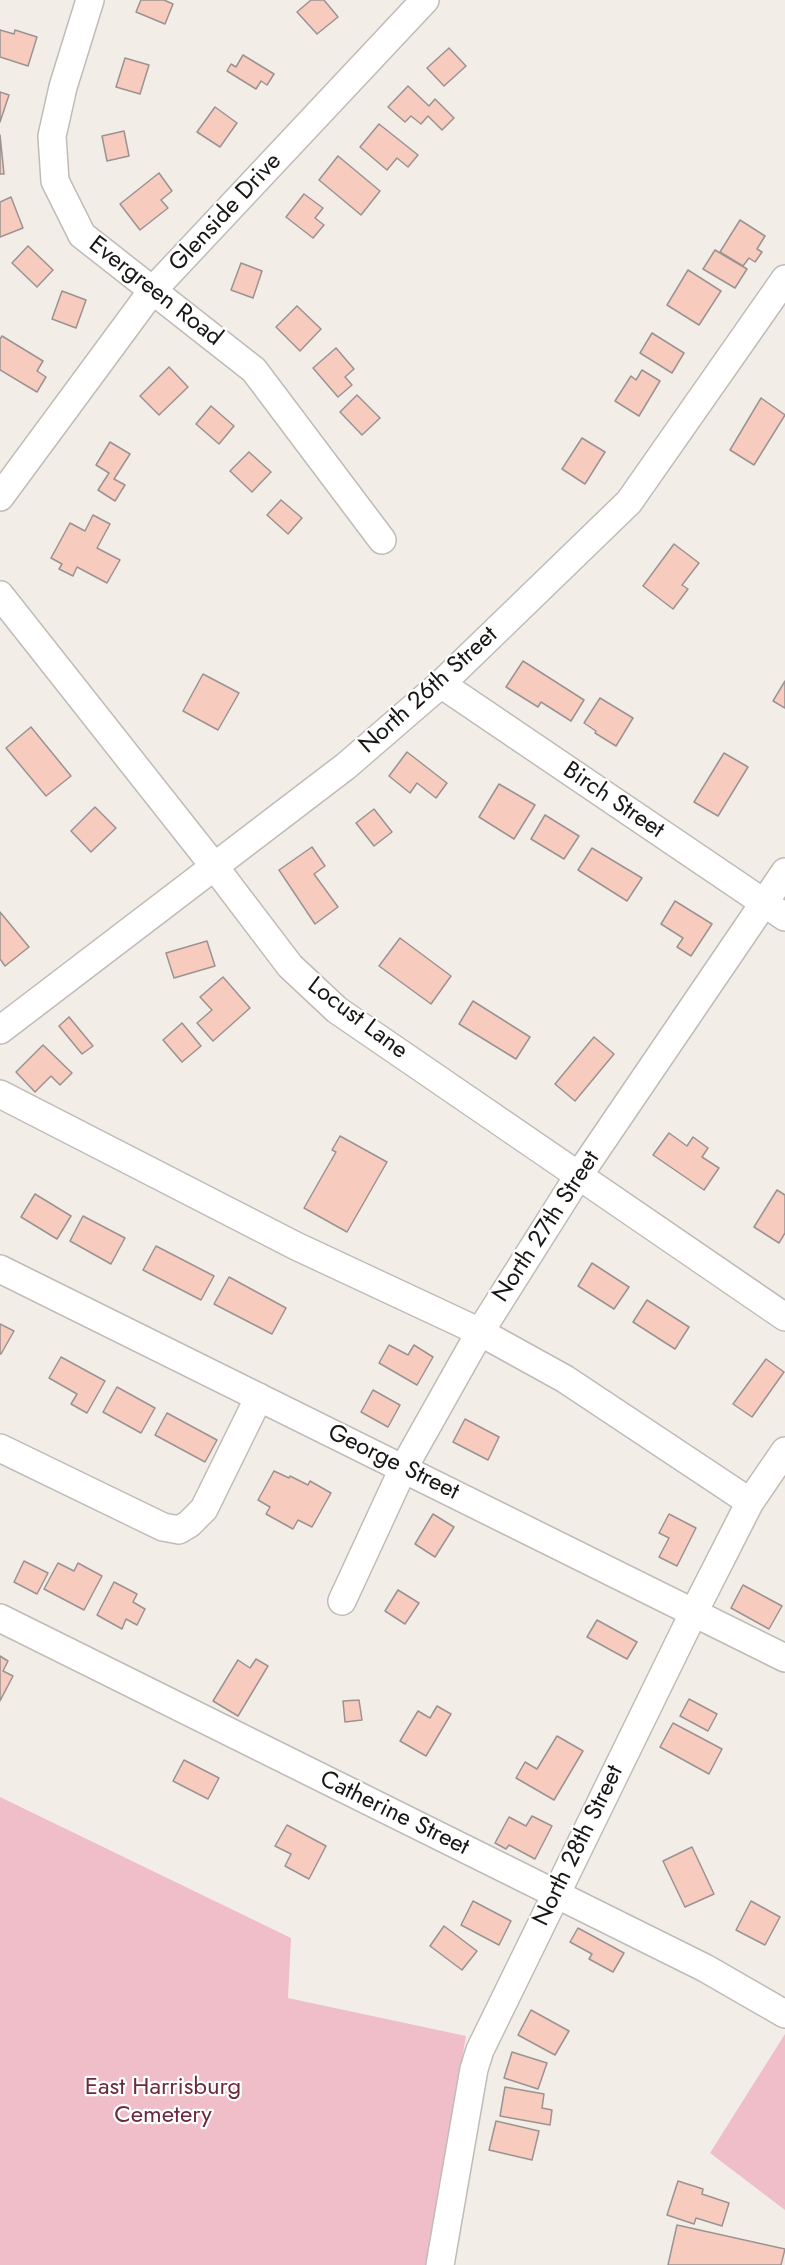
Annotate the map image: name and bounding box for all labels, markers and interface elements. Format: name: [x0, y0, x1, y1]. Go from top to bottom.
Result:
street label: Glenside Drive: [164, 148, 288, 278]
street label: Evergreen Road: [83, 231, 227, 353]
street label: North 26th Street: [354, 621, 504, 761]
street label: Birch Street: [557, 757, 669, 845]
street label: Locust Lane: [301, 972, 413, 1066]
street label: North 27th Street: [487, 1146, 607, 1308]
street label: George Street: [323, 1419, 463, 1507]
street label: North 28th Street: [528, 1761, 630, 1931]
street label: Catherine Street: [315, 1765, 473, 1863]
park label: East Harrisburg Cemetery: [85, 2074, 241, 2130]

